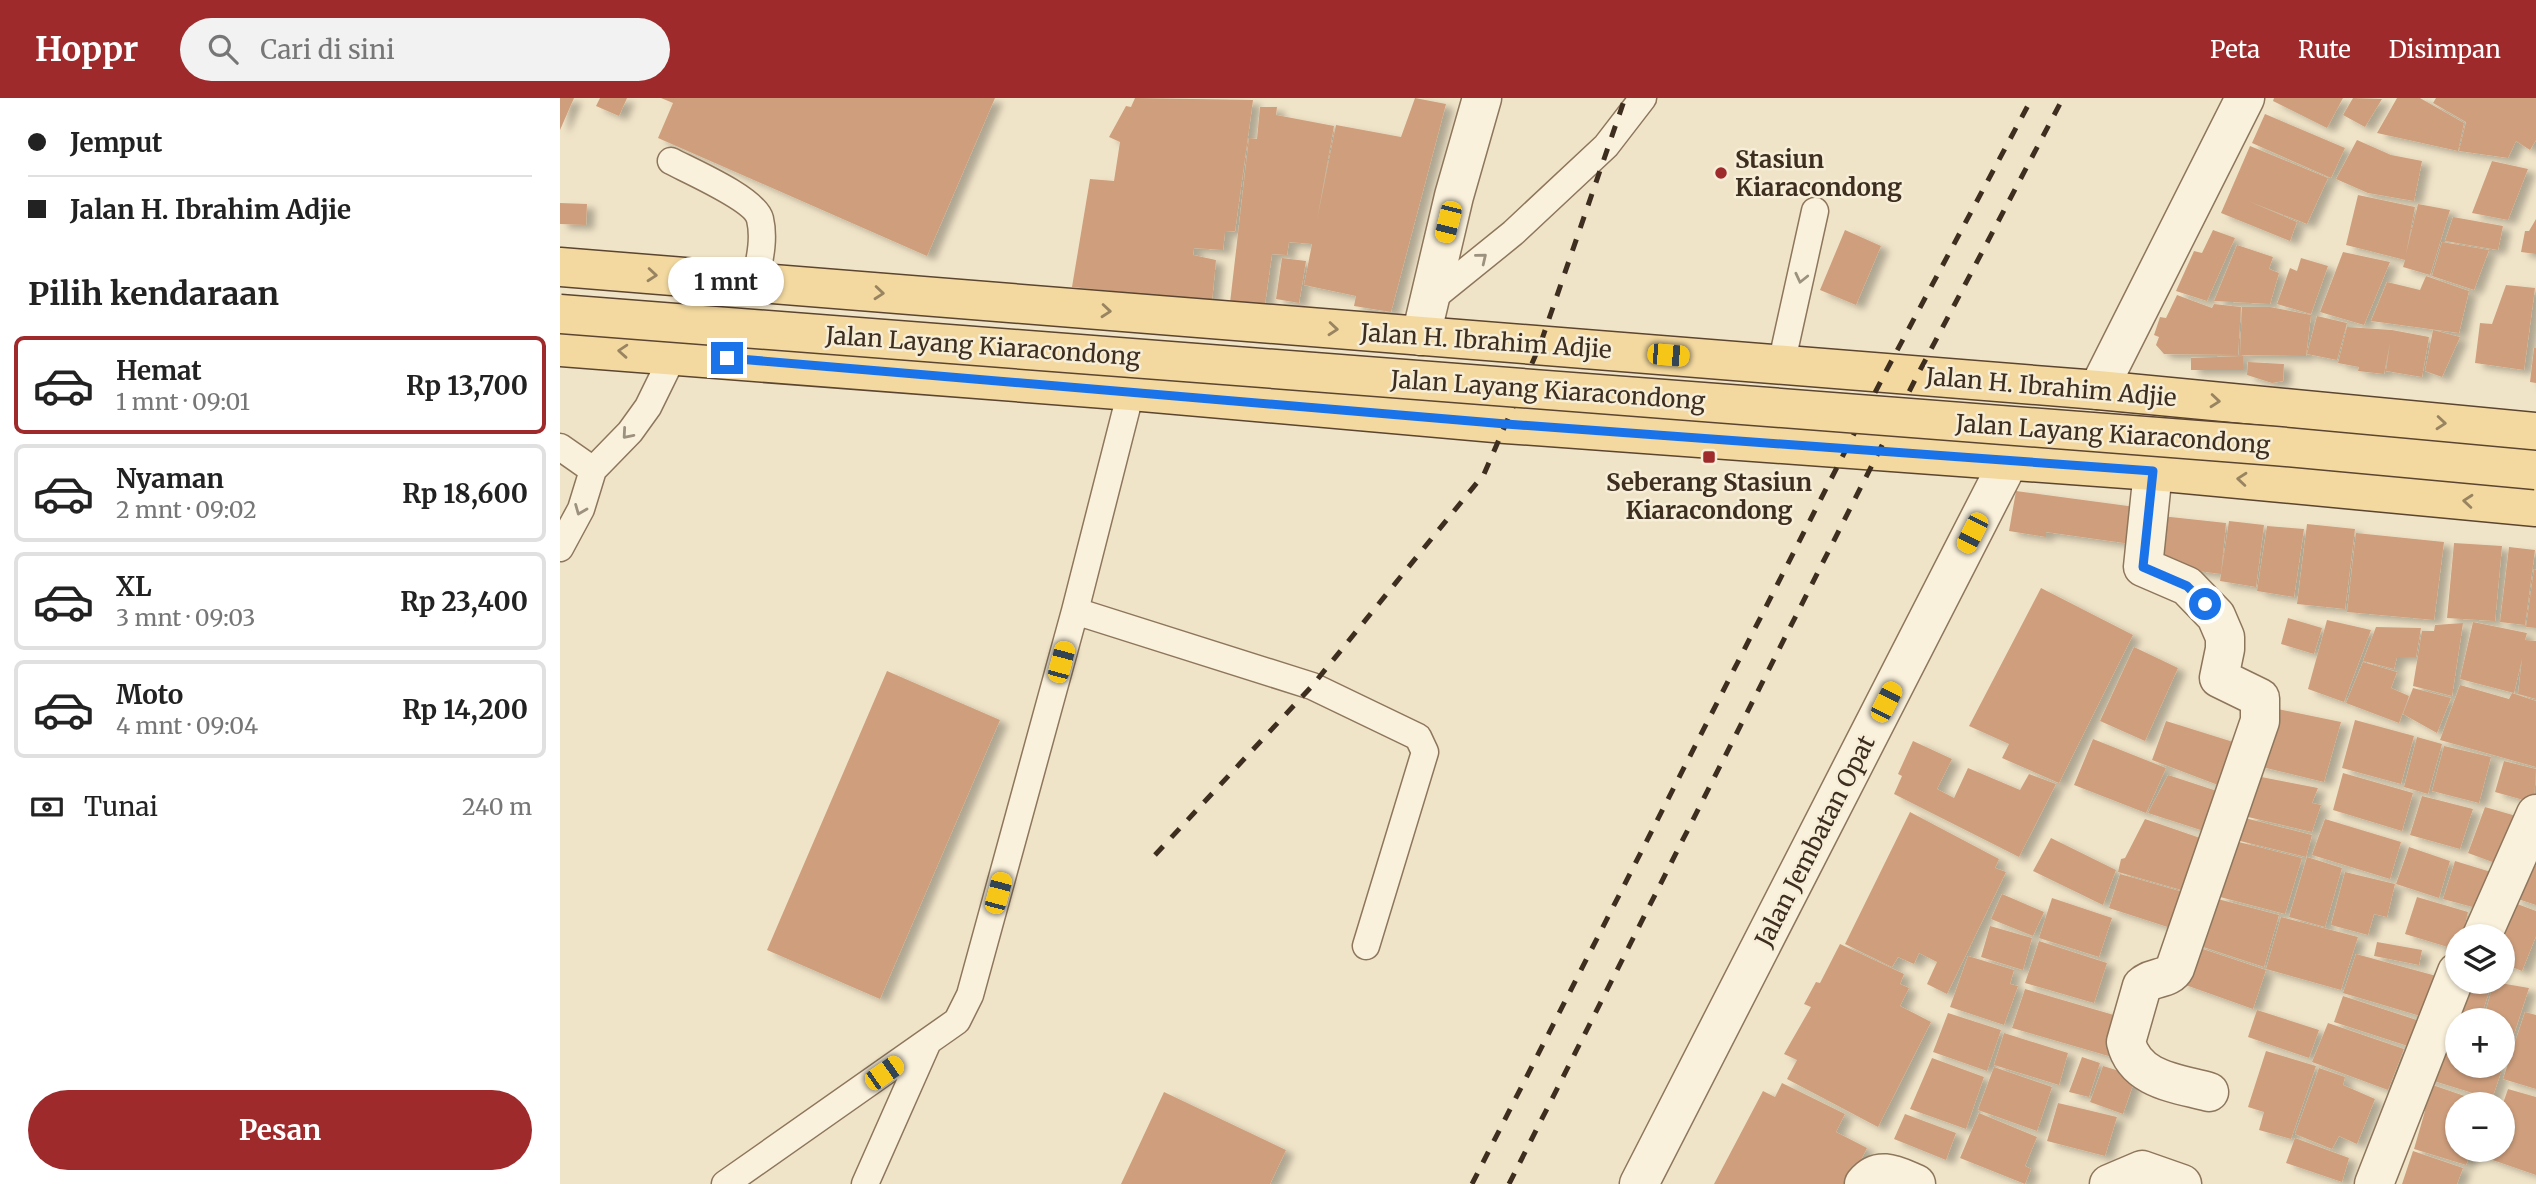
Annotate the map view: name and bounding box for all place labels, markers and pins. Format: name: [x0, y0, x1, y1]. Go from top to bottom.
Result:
place label: Stasiun Kiaracondong: [1735, 144, 1902, 203]
marker: Stasiun Kiaracondong: [1713, 165, 1729, 181]
marker: Seberang Stasiun Kiaracondong: [1701, 449, 1717, 465]
place label: Seberang Stasiun Kiaracondong: [1606, 467, 1812, 526]

